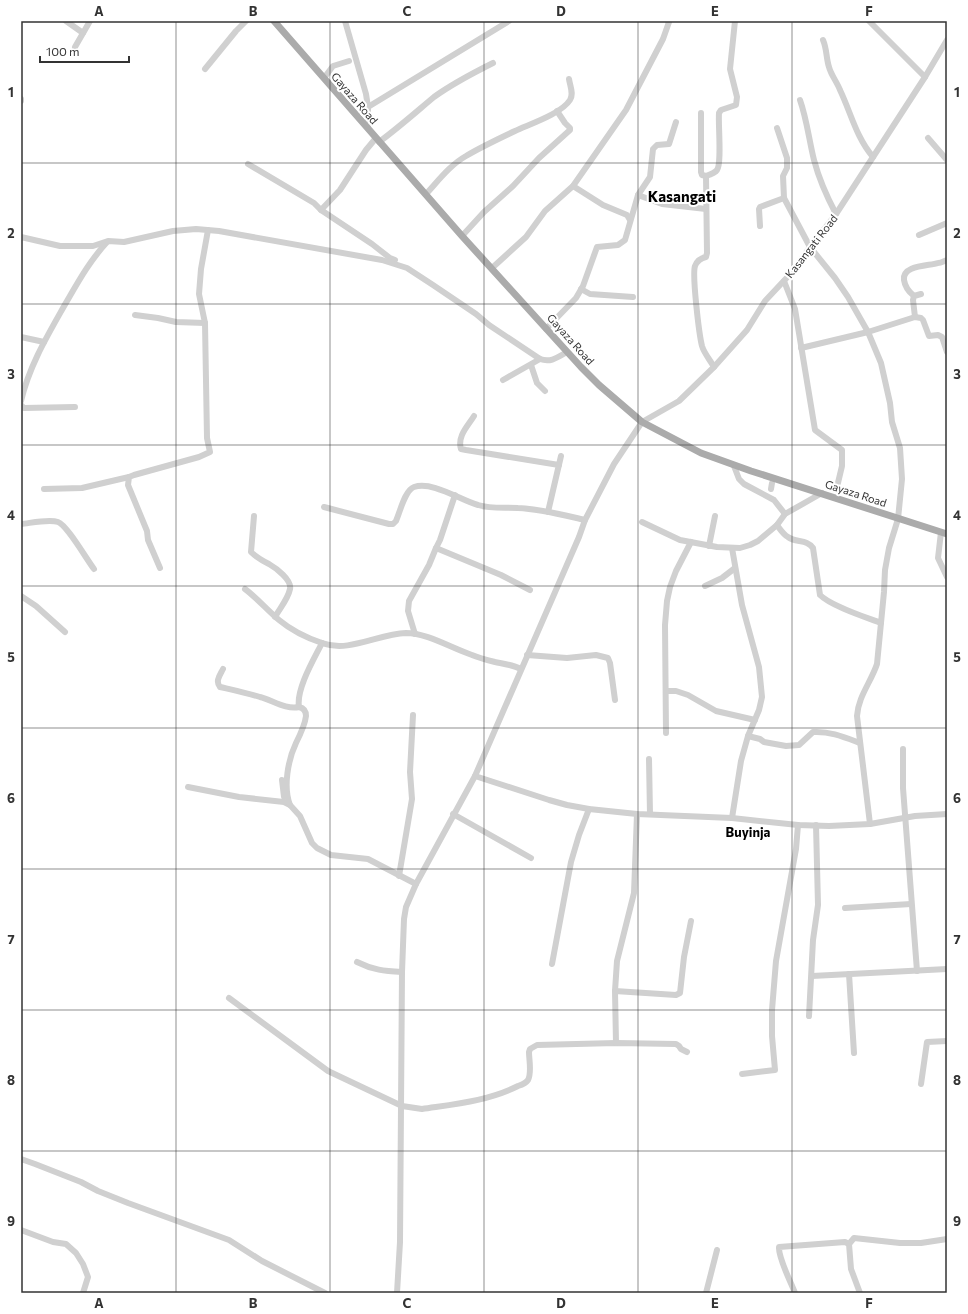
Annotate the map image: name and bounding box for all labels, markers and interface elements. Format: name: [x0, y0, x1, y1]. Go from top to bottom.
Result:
text: A: [94, 3, 104, 19]
text: B: [249, 3, 258, 19]
text: C: [403, 3, 412, 19]
text: D: [556, 3, 566, 19]
text: E: [711, 3, 719, 19]
text: F: [865, 3, 873, 19]
scale bar: [40, 38, 129, 64]
text: 100 m: [46, 44, 80, 58]
street label: Gayaza Road: [329, 70, 381, 126]
text: 1: [8, 84, 14, 100]
text: 1: [954, 84, 960, 100]
district label: Kasangati: [648, 187, 716, 205]
street label: Kasangati Road: [782, 212, 840, 280]
text: 2: [7, 225, 15, 241]
text: 2: [953, 225, 961, 241]
street label: Gayaza Road: [545, 311, 597, 367]
text: 3: [7, 366, 15, 382]
text: 3: [953, 366, 961, 382]
street label: Gayaza Road: [824, 477, 888, 509]
text: 4: [7, 507, 15, 523]
text: 4: [953, 507, 961, 523]
text: 5: [7, 649, 15, 665]
text: 5: [953, 649, 961, 665]
text: 6: [7, 790, 15, 806]
text: 6: [953, 790, 961, 806]
district label: Buyinja: [726, 824, 771, 840]
text: 7: [7, 931, 15, 947]
text: 7: [953, 931, 961, 947]
text: 8: [7, 1072, 15, 1088]
text: 8: [953, 1072, 961, 1088]
text: 9: [7, 1213, 15, 1229]
text: 9: [953, 1213, 961, 1229]
text: A: [94, 1295, 104, 1311]
text: B: [249, 1295, 258, 1311]
text: C: [403, 1295, 412, 1311]
text: D: [556, 1295, 566, 1311]
text: E: [711, 1295, 719, 1311]
text: F: [865, 1295, 873, 1311]

